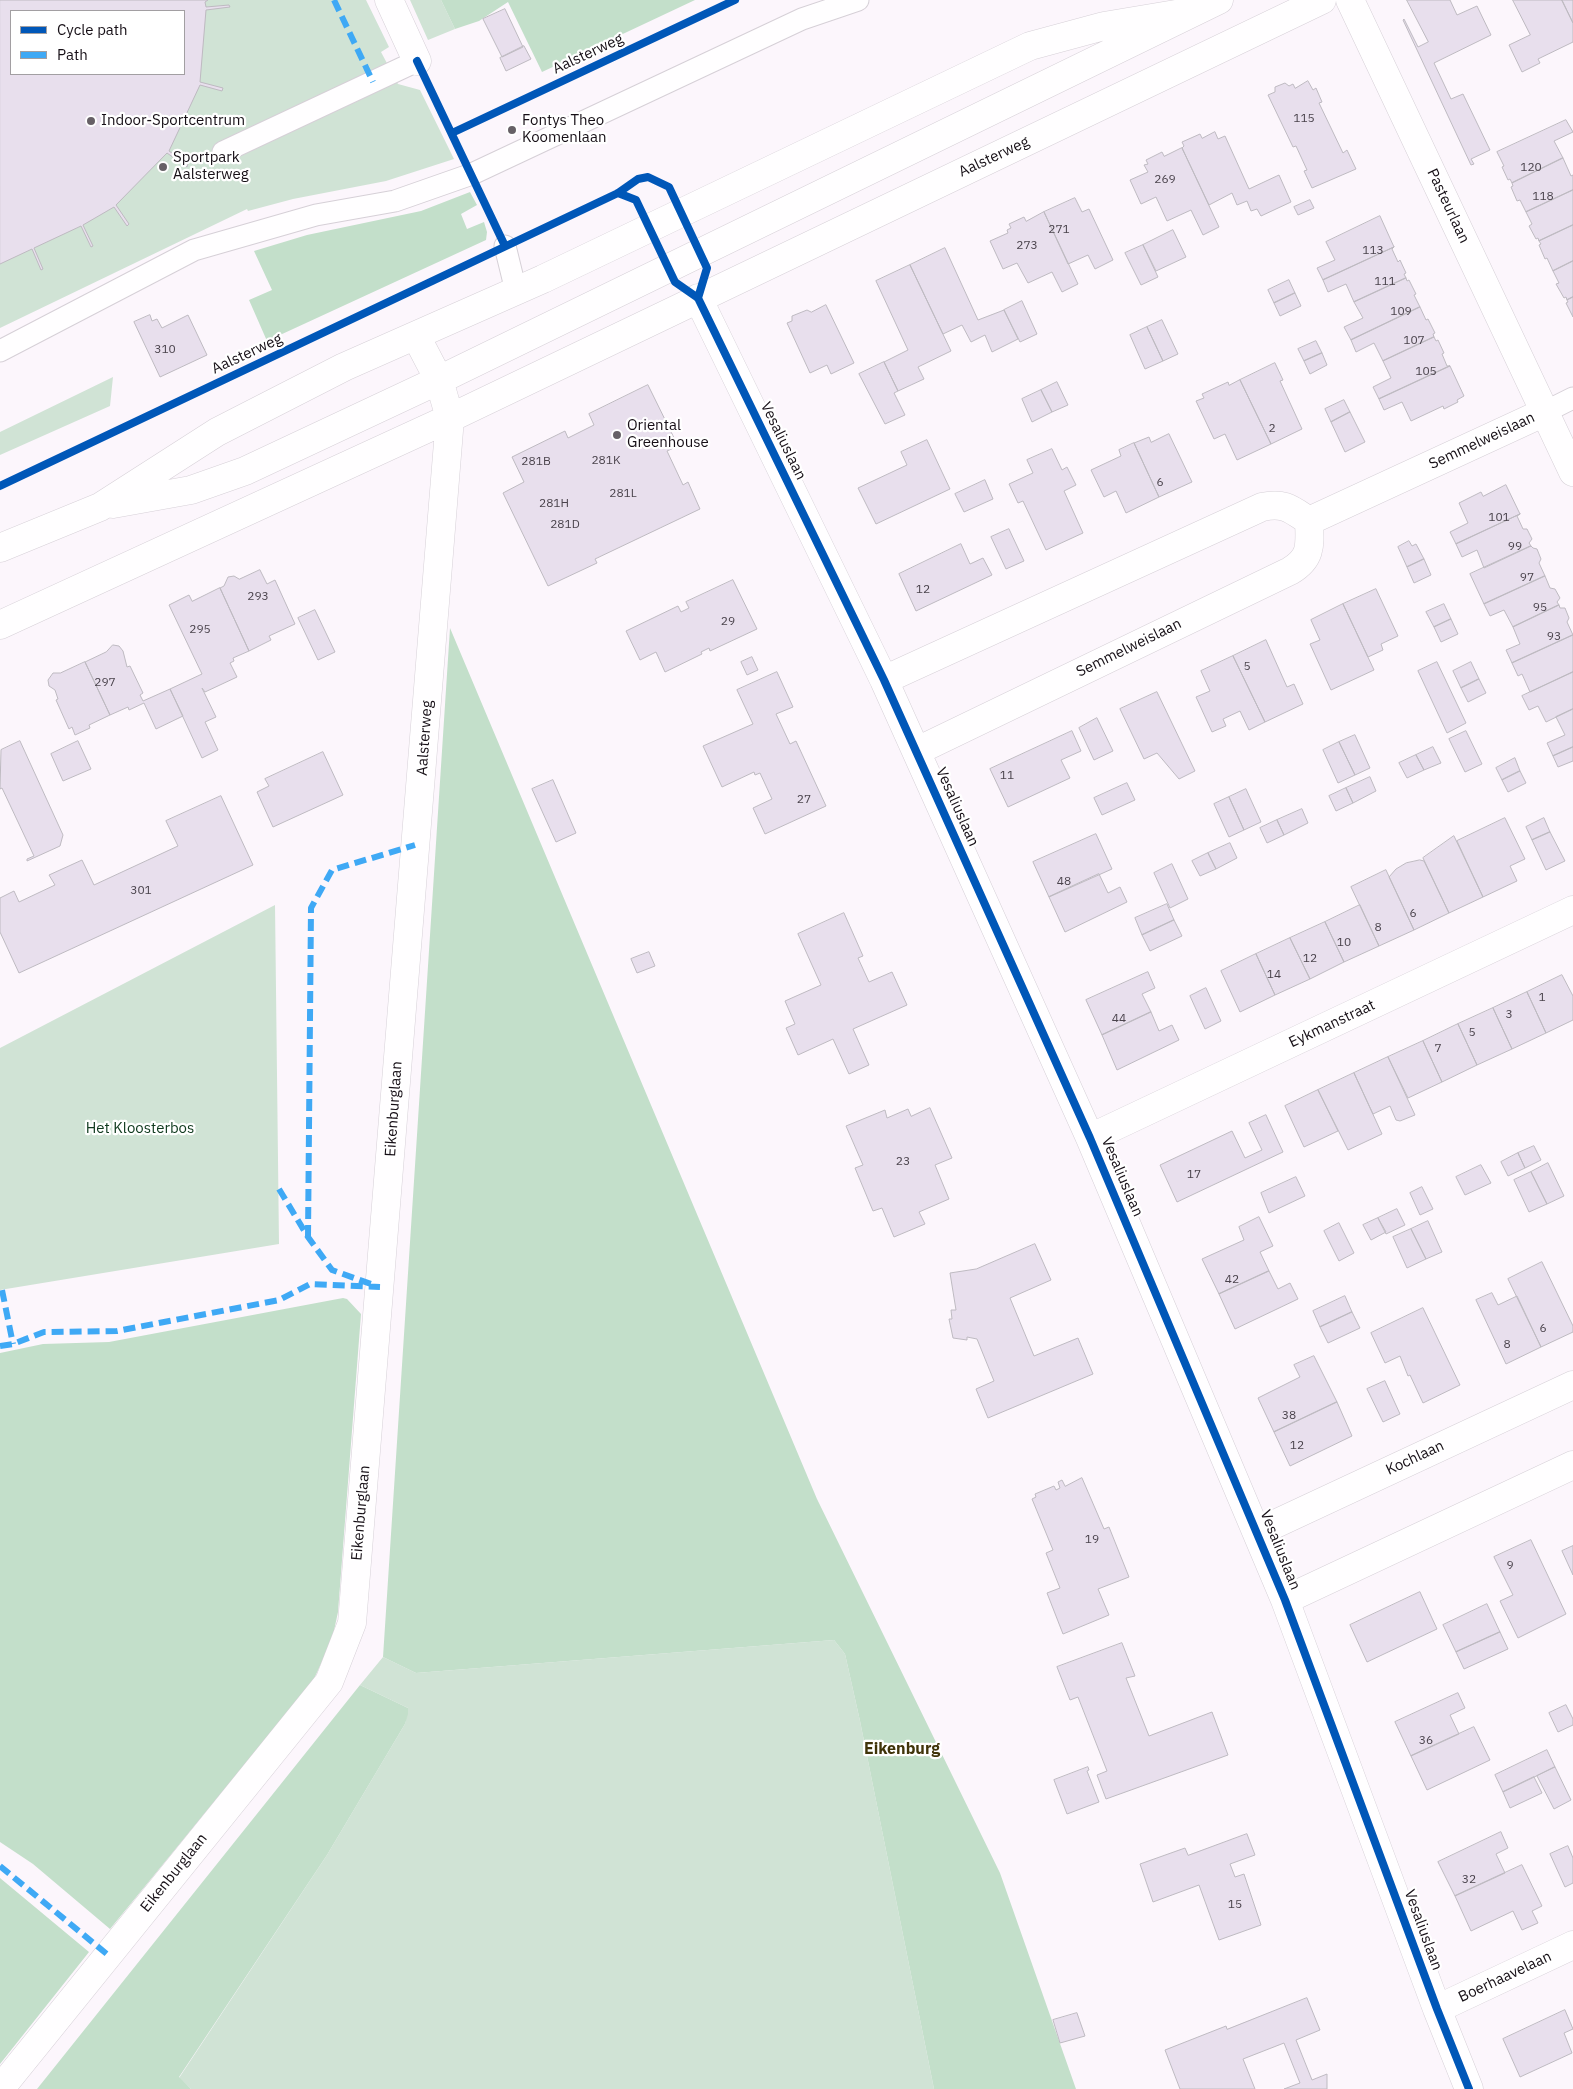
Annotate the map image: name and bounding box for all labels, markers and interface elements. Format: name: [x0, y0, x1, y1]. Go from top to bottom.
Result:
legend: [10, 10, 185, 75]
text: Cycle path: [57, 20, 128, 39]
street label: Aalsterweg: [550, 30, 626, 78]
text: Path: [57, 45, 88, 64]
place label: Indoor-Sportcentrum: [101, 112, 245, 130]
place label: Fontys Theo Koomenlaan: [522, 112, 606, 147]
house number: 115: [1293, 112, 1315, 126]
marker: Indoor-Sportcentrum: [85, 115, 97, 127]
marker: Fontys Theo Koomenlaan: [506, 124, 518, 136]
street label: Aalsterweg: [956, 133, 1032, 181]
place label: Sportpark Aalsterweg: [173, 149, 249, 184]
marker: Sportpark Aalsterweg: [157, 161, 169, 173]
house number: 120: [1520, 161, 1542, 175]
street label: Pasteurlaan: [1423, 166, 1473, 246]
house number: 269: [1154, 173, 1176, 187]
house number: 118: [1532, 190, 1554, 204]
house number: 271: [1048, 223, 1070, 237]
house number: 273: [1016, 239, 1038, 253]
house number: 113: [1362, 244, 1384, 258]
house number: 111: [1374, 275, 1396, 289]
house number: 109: [1390, 305, 1412, 319]
street label: Aalsterweg: [209, 330, 285, 378]
house number: 107: [1403, 334, 1425, 348]
house number: 310: [154, 343, 176, 357]
house number: 105: [1415, 365, 1437, 379]
street label: Vesaliuslaan: [756, 399, 810, 483]
street label: Semmelweislaan: [1426, 409, 1538, 473]
place label: Oriental Greenhouse: [627, 417, 709, 452]
house number: 2: [1268, 422, 1276, 436]
marker: Oriental Greenhouse: [611, 429, 623, 441]
house number: 281K: [591, 454, 621, 468]
house number: 281B: [521, 455, 551, 469]
house number: 6: [1156, 476, 1164, 490]
house number: 281L: [609, 487, 637, 501]
house number: 281H: [539, 497, 569, 511]
house number: 101: [1488, 511, 1510, 525]
house number: 281D: [550, 518, 580, 532]
house number: 99: [1508, 540, 1522, 554]
house number: 97: [1520, 571, 1534, 585]
house number: 12: [916, 583, 930, 597]
house number: 293: [247, 590, 269, 604]
house number: 95: [1533, 601, 1547, 615]
house number: 29: [721, 615, 735, 629]
street label: Semmelweislaan: [1073, 615, 1185, 681]
house number: 295: [189, 623, 211, 637]
house number: 93: [1547, 630, 1561, 644]
house number: 5: [1243, 660, 1251, 674]
house number: 297: [94, 676, 116, 690]
street label: Aalsterweg: [413, 700, 437, 776]
street label: Vesaliuslaan: [932, 765, 982, 849]
house number: 11: [1000, 769, 1014, 783]
house number: 27: [797, 793, 811, 807]
house number: 48: [1057, 875, 1071, 889]
house number: 301: [130, 884, 152, 898]
house number: 6: [1409, 907, 1417, 921]
house number: 8: [1374, 921, 1382, 935]
house number: 10: [1337, 936, 1351, 950]
house number: 12: [1303, 952, 1317, 966]
house number: 14: [1267, 968, 1281, 982]
house number: 1: [1538, 991, 1546, 1005]
street label: Eykmanstraat: [1286, 996, 1378, 1052]
house number: 3: [1505, 1008, 1513, 1022]
house number: 44: [1112, 1012, 1126, 1026]
house number: 5: [1468, 1026, 1476, 1040]
house number: 7: [1434, 1042, 1442, 1056]
street label: Eikenburglaan: [382, 1061, 406, 1157]
park label: Het Kloosterbos: [86, 1120, 194, 1138]
street label: Vesaliuslaan: [1097, 1135, 1147, 1219]
house number: 23: [896, 1155, 910, 1169]
house number: 17: [1187, 1168, 1201, 1182]
house number: 42: [1225, 1273, 1239, 1287]
house number: 6: [1539, 1322, 1547, 1336]
house number: 8: [1503, 1338, 1511, 1352]
house number: 38: [1282, 1409, 1296, 1423]
street label: Kochlaan: [1383, 1437, 1447, 1479]
house number: 12: [1290, 1439, 1304, 1453]
street label: Eikenburglaan: [348, 1464, 374, 1562]
street label: Vesaliuslaan: [1256, 1507, 1304, 1593]
house number: 19: [1085, 1533, 1099, 1547]
house number: 9: [1506, 1559, 1514, 1573]
house number: 36: [1419, 1734, 1433, 1748]
district label: Eikenburg: [864, 1739, 940, 1759]
street label: Eikenburglaan: [137, 1830, 211, 1916]
house number: 32: [1462, 1873, 1476, 1887]
street label: Vesaliuslaan: [1400, 1887, 1446, 1973]
house number: 15: [1228, 1898, 1242, 1912]
street label: Boerhaavelaan: [1456, 1948, 1554, 2006]

